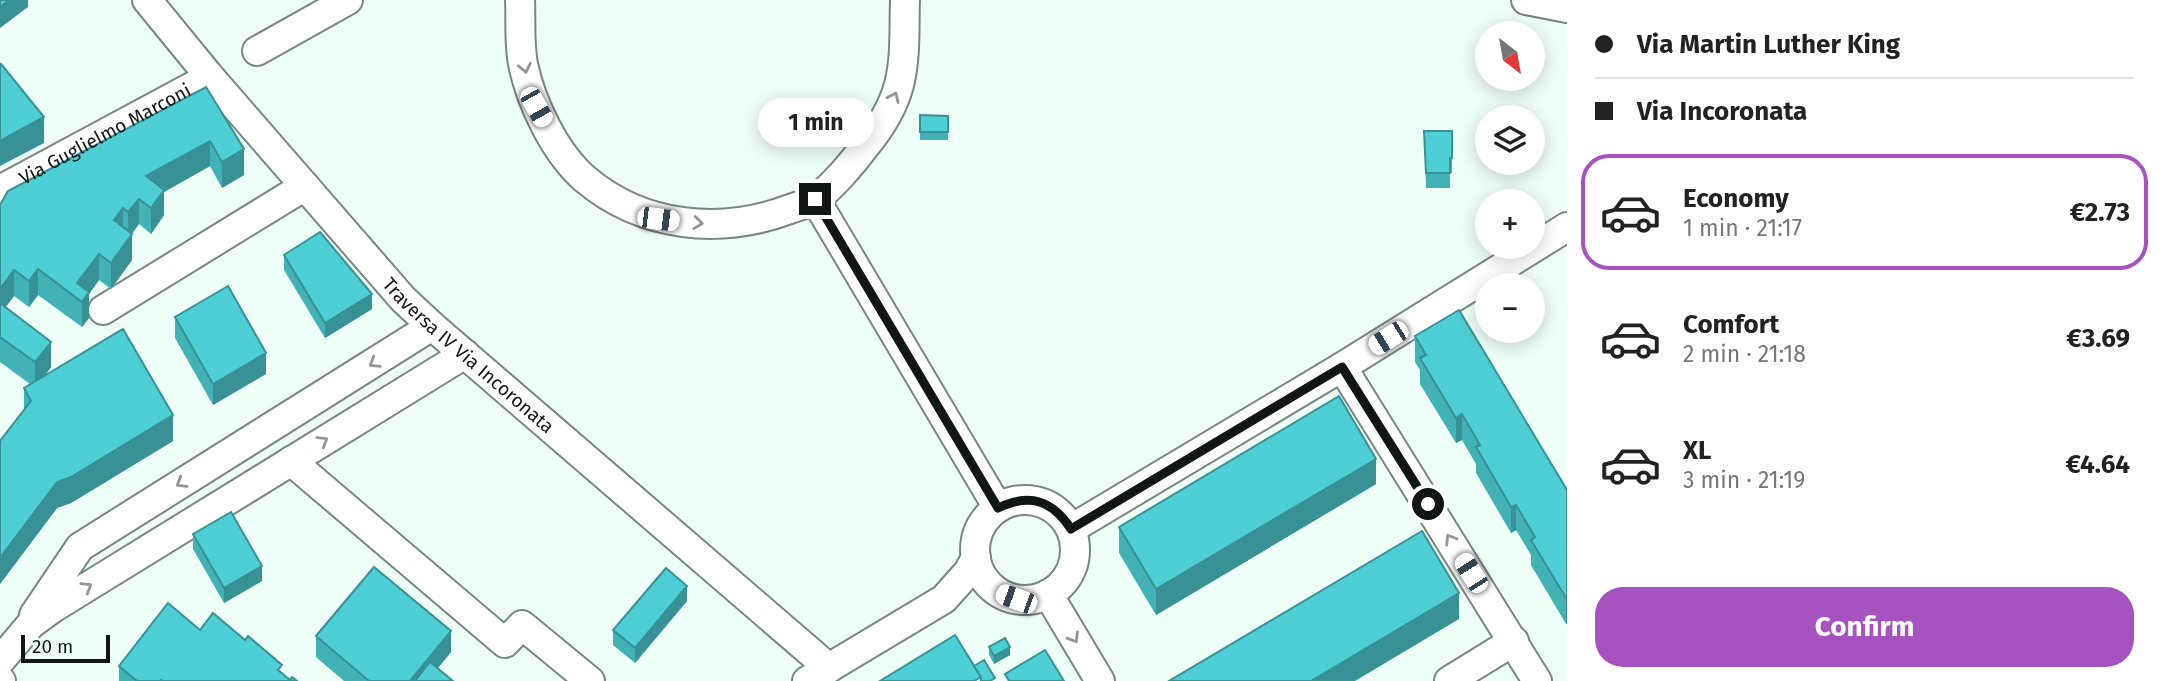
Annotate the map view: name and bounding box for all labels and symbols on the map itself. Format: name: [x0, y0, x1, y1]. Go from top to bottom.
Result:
north arrow: [1475, 21, 1545, 91]
one-way arrow: [517, 62, 532, 74]
street label: Via Guglielmo Marconi: [15, 78, 195, 190]
car: [517, 84, 556, 130]
one-way arrow: [886, 92, 900, 104]
callout: 1 min: [757, 97, 873, 146]
route end: [799, 183, 831, 215]
car: [636, 206, 681, 232]
one-way arrow: [692, 216, 704, 231]
street label: Traversa IV Via Incoronata: [378, 273, 559, 438]
car: [1365, 318, 1412, 358]
one-way arrow: [369, 354, 382, 367]
one-way arrow: [315, 437, 328, 450]
one-way arrow: [176, 475, 189, 488]
route start: [1412, 488, 1444, 520]
one-way arrow: [1446, 534, 1459, 547]
car: [1451, 550, 1492, 596]
one-way arrow: [80, 582, 93, 595]
car: [993, 582, 1040, 616]
one-way arrow: [1066, 630, 1079, 643]
scale bar: [21, 632, 110, 664]

